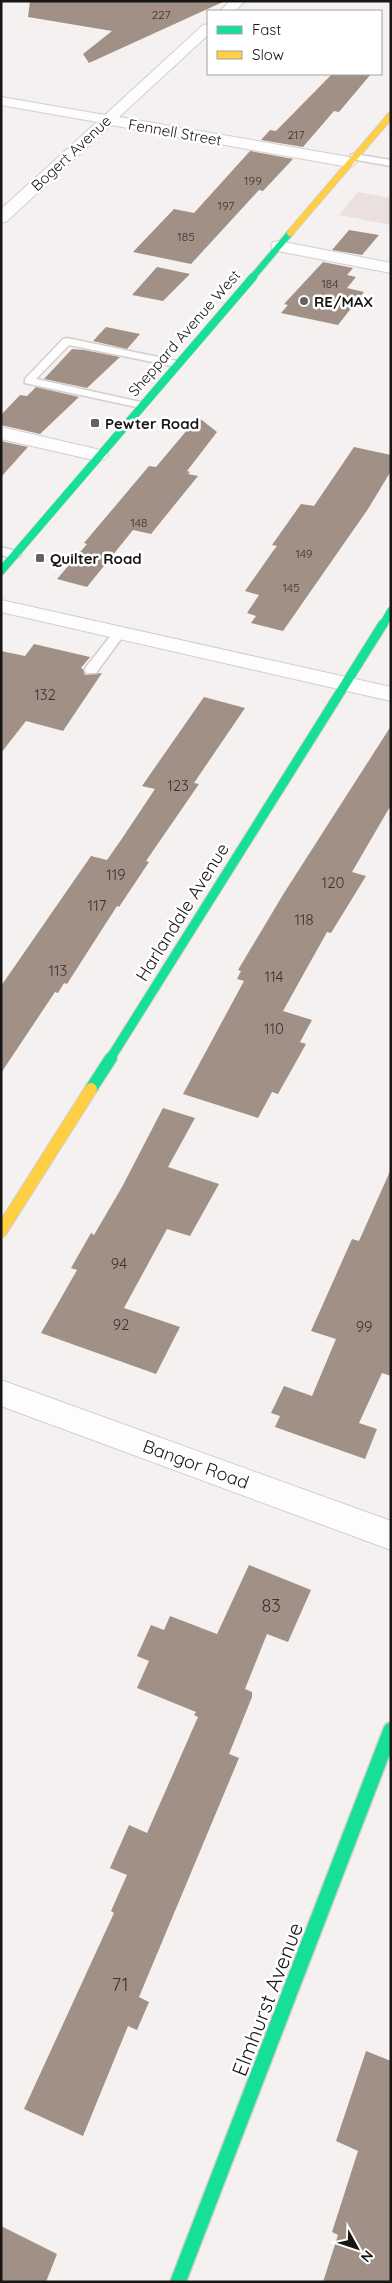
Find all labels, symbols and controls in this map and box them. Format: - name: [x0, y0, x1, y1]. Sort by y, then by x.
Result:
- house number: 227: [151, 7, 171, 22]
- legend: [207, 10, 382, 75]
- text: Fast: [252, 20, 281, 39]
- text: Slow: [252, 45, 284, 64]
- street label: Bogert Avenue: [27, 111, 115, 195]
- street label: Fennell Street: [127, 114, 223, 150]
- house number: 217: [287, 127, 305, 142]
- house number: 199: [244, 173, 262, 188]
- house number: 197: [218, 198, 234, 213]
- house number: 185: [177, 229, 195, 244]
- street label: Sheppard Avenue West: [124, 266, 244, 400]
- house number: 184: [321, 276, 339, 291]
- place label: RE/MAX: [314, 292, 373, 311]
- marker: RE/MAX: [298, 295, 310, 307]
- place label: Pewter Road: [105, 414, 199, 433]
- marker: Pewter Road: [89, 417, 101, 429]
- house number: 148: [130, 515, 148, 530]
- house number: 149: [295, 546, 313, 561]
- place label: Quilter Road: [50, 549, 142, 568]
- marker: Quilter Road: [34, 552, 46, 564]
- house number: 145: [282, 580, 300, 595]
- house number: 132: [34, 685, 56, 704]
- house number: 123: [167, 776, 189, 795]
- street label: Harlandale Avenue: [130, 839, 234, 985]
- house number: 119: [106, 865, 126, 884]
- house number: 120: [322, 873, 344, 892]
- house number: 117: [88, 896, 107, 915]
- house number: 118: [294, 910, 314, 929]
- house number: 113: [49, 961, 68, 980]
- house number: 114: [265, 967, 283, 986]
- house number: 110: [264, 1019, 284, 1038]
- house number: 94: [111, 1254, 127, 1273]
- house number: 92: [113, 1315, 129, 1334]
- house number: 99: [356, 1317, 372, 1336]
- street label: Bangor Road: [140, 1434, 252, 1494]
- house number: 83: [261, 1594, 281, 1617]
- street label: Elmhurst Avenue: [226, 1919, 308, 2079]
- house number: 71: [112, 1973, 128, 1996]
- north arrow: [332, 2223, 382, 2273]
- text: N: [357, 2247, 377, 2266]

